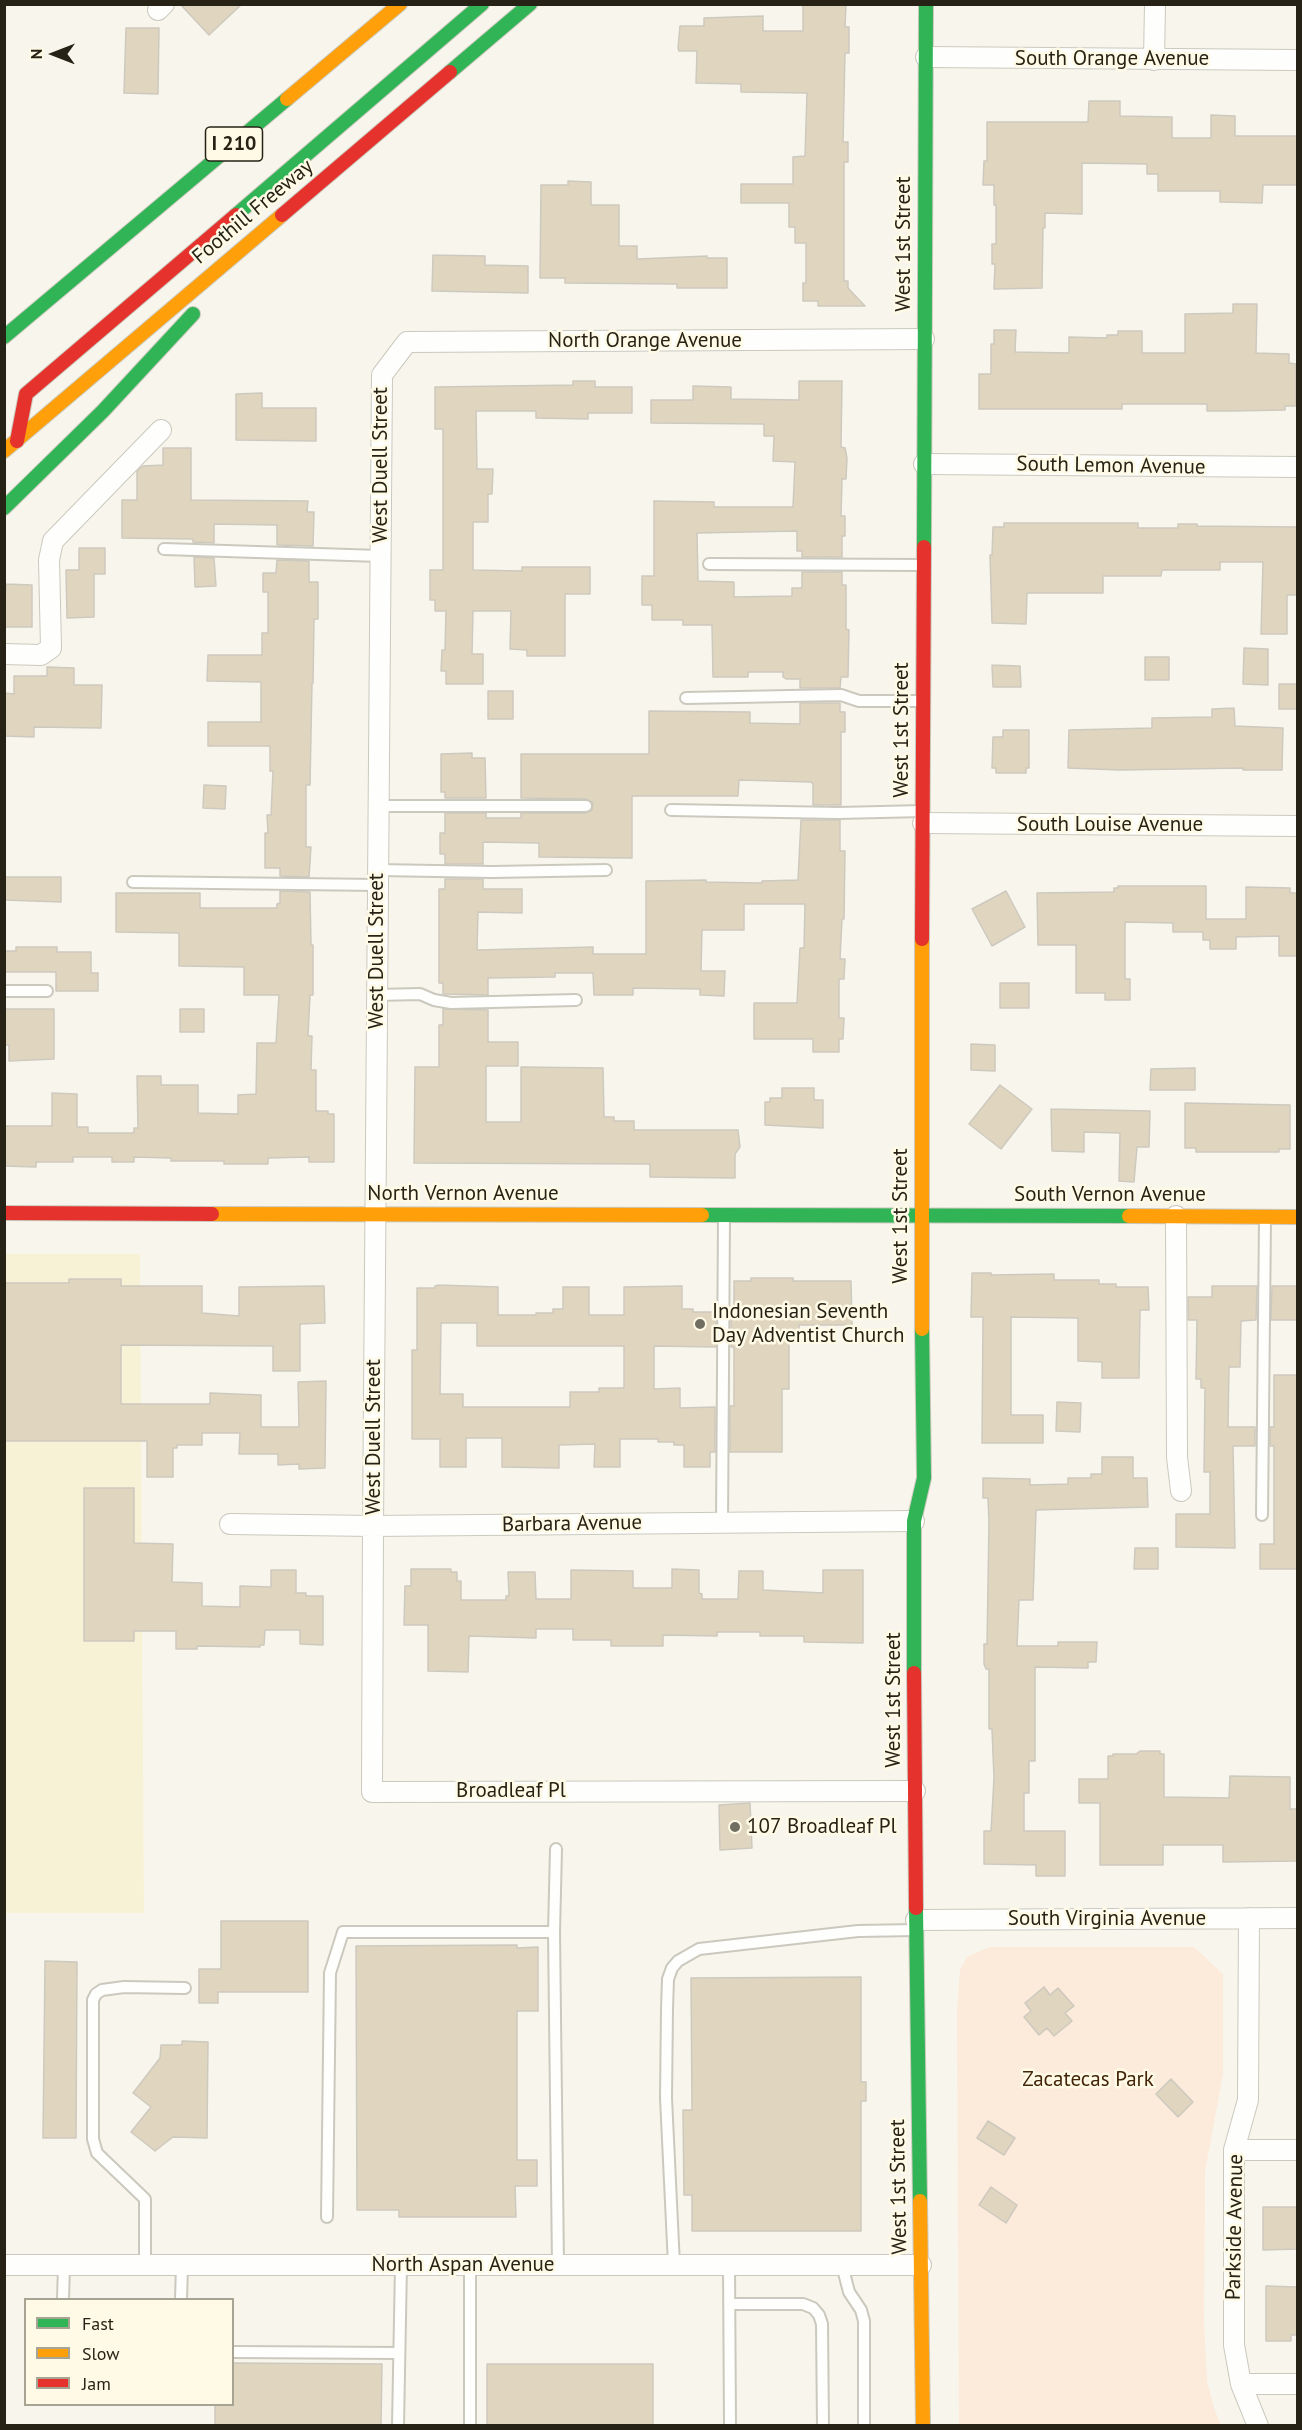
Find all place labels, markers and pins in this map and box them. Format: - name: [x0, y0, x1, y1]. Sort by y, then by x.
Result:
- place label: Indonesian Seventh Day Adventist Church: [712, 1299, 904, 1349]
- marker: Indonesian Seventh Day Adventist Church: [693, 1317, 707, 1331]
- place label: 107 Broadleaf Pl: [747, 1814, 897, 1840]
- marker: 107 Broadleaf Pl: [728, 1820, 742, 1834]

